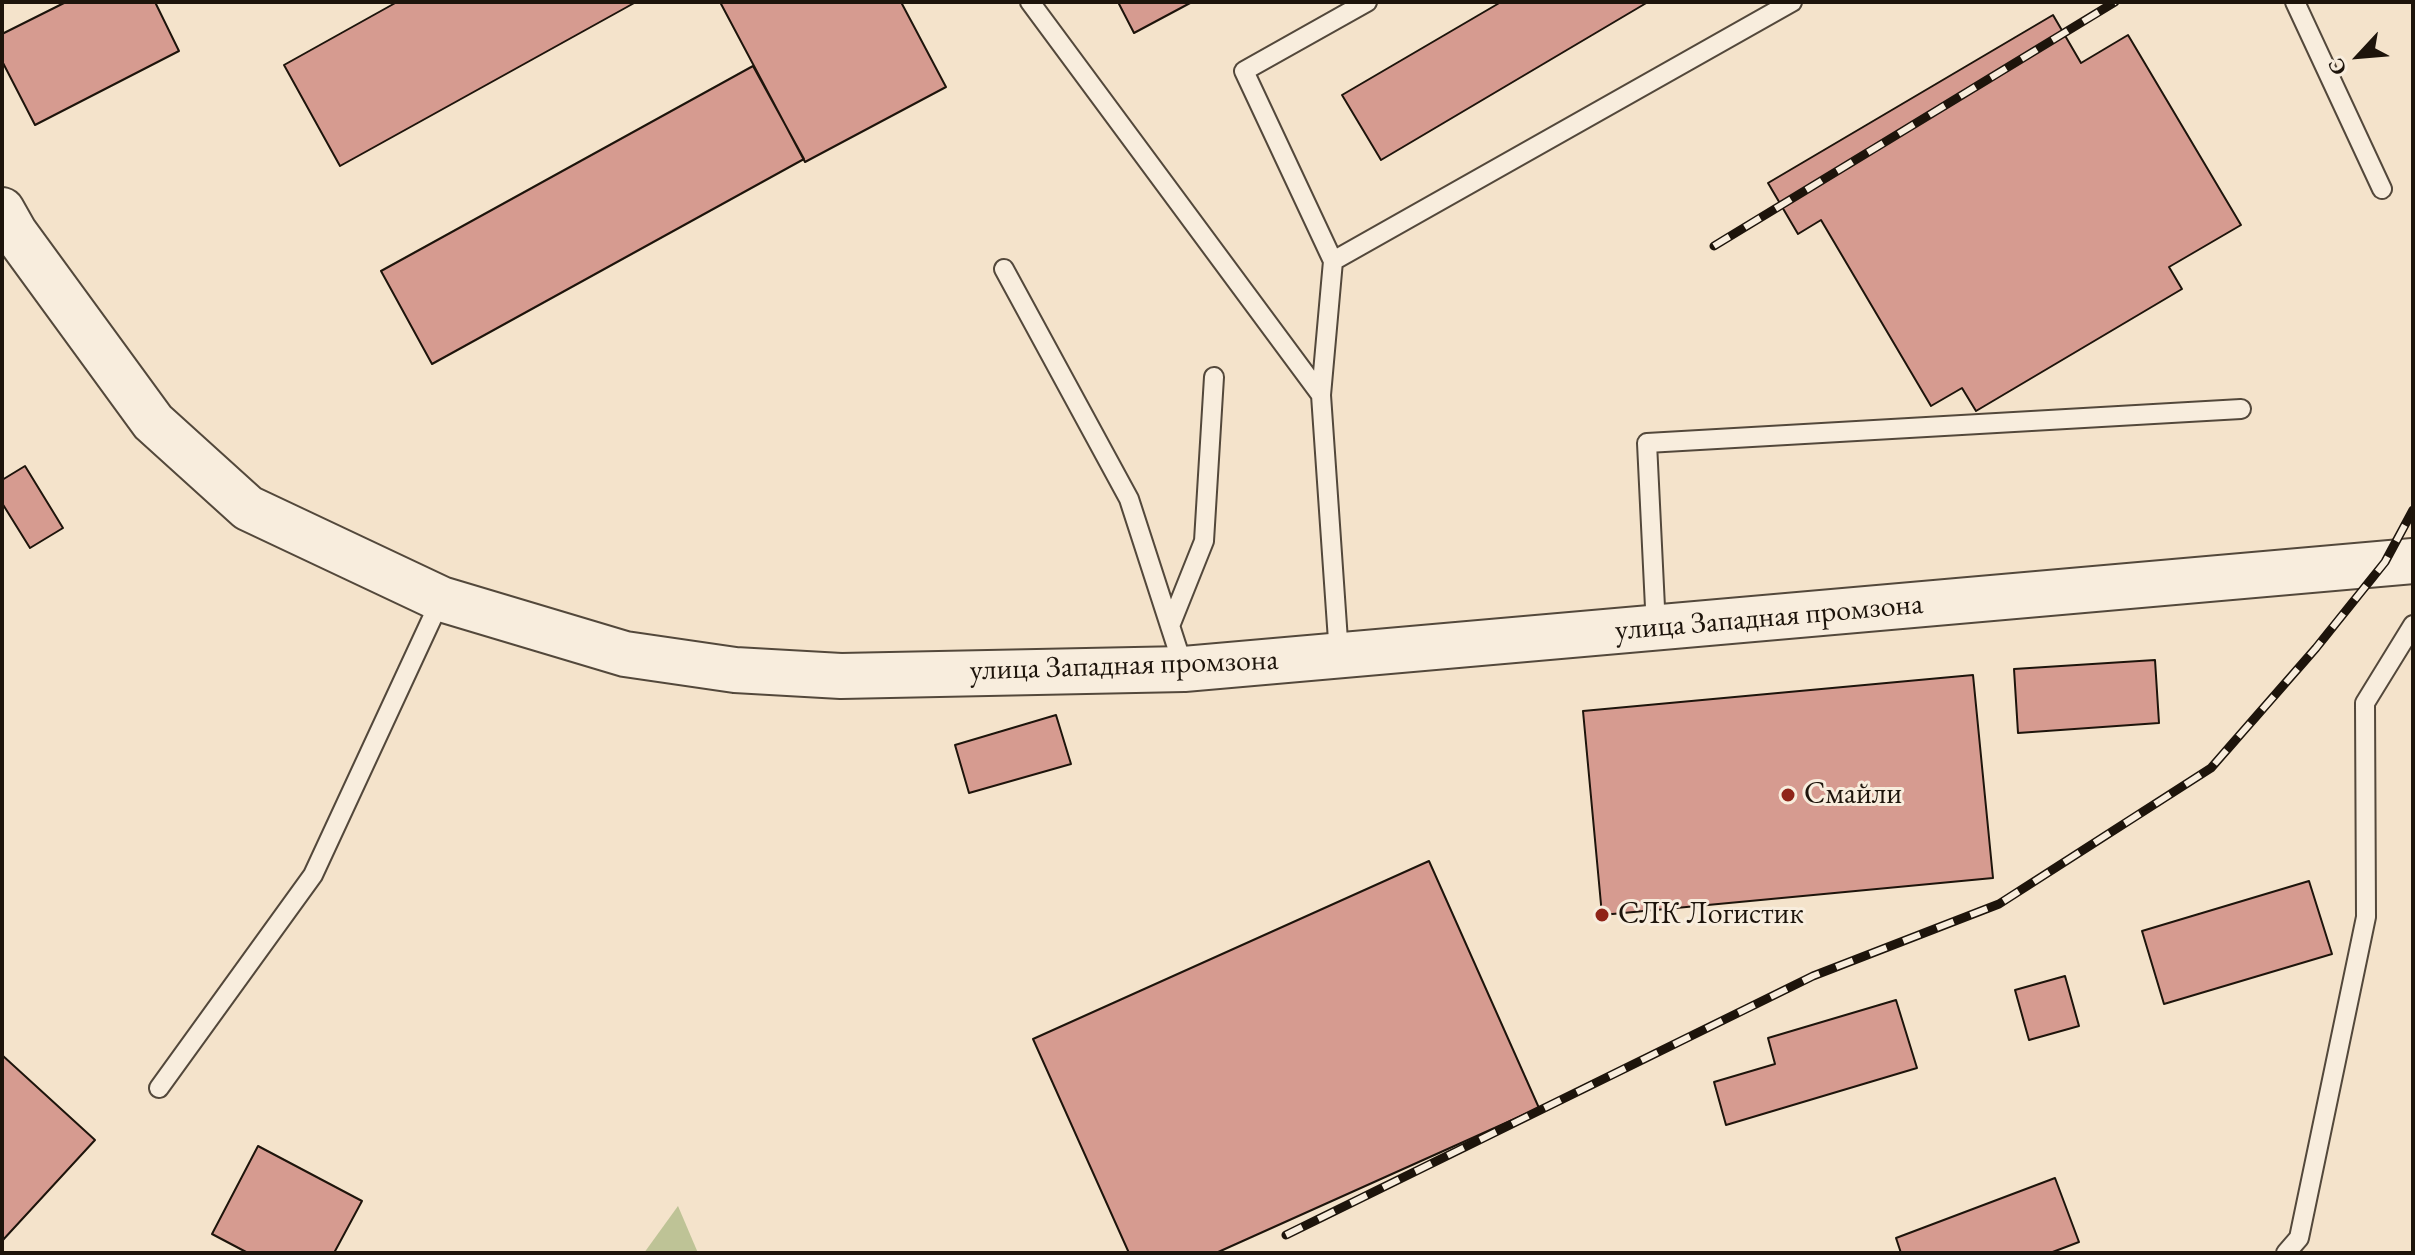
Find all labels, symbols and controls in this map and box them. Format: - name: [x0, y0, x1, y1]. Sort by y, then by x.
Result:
- north arrow: [2319, 16, 2399, 96]
- text: С: [2321, 53, 2353, 80]
- street label: улица Западная промзона: [1614, 587, 1924, 649]
- street label: улица Западная промзона: [969, 643, 1279, 689]
- place label: Смайли: [1804, 777, 1902, 813]
- marker: Смайли: [1779, 786, 1797, 804]
- place label: СЛК Логистик: [1618, 897, 1804, 933]
- marker: СЛК Логистик: [1593, 906, 1611, 924]

